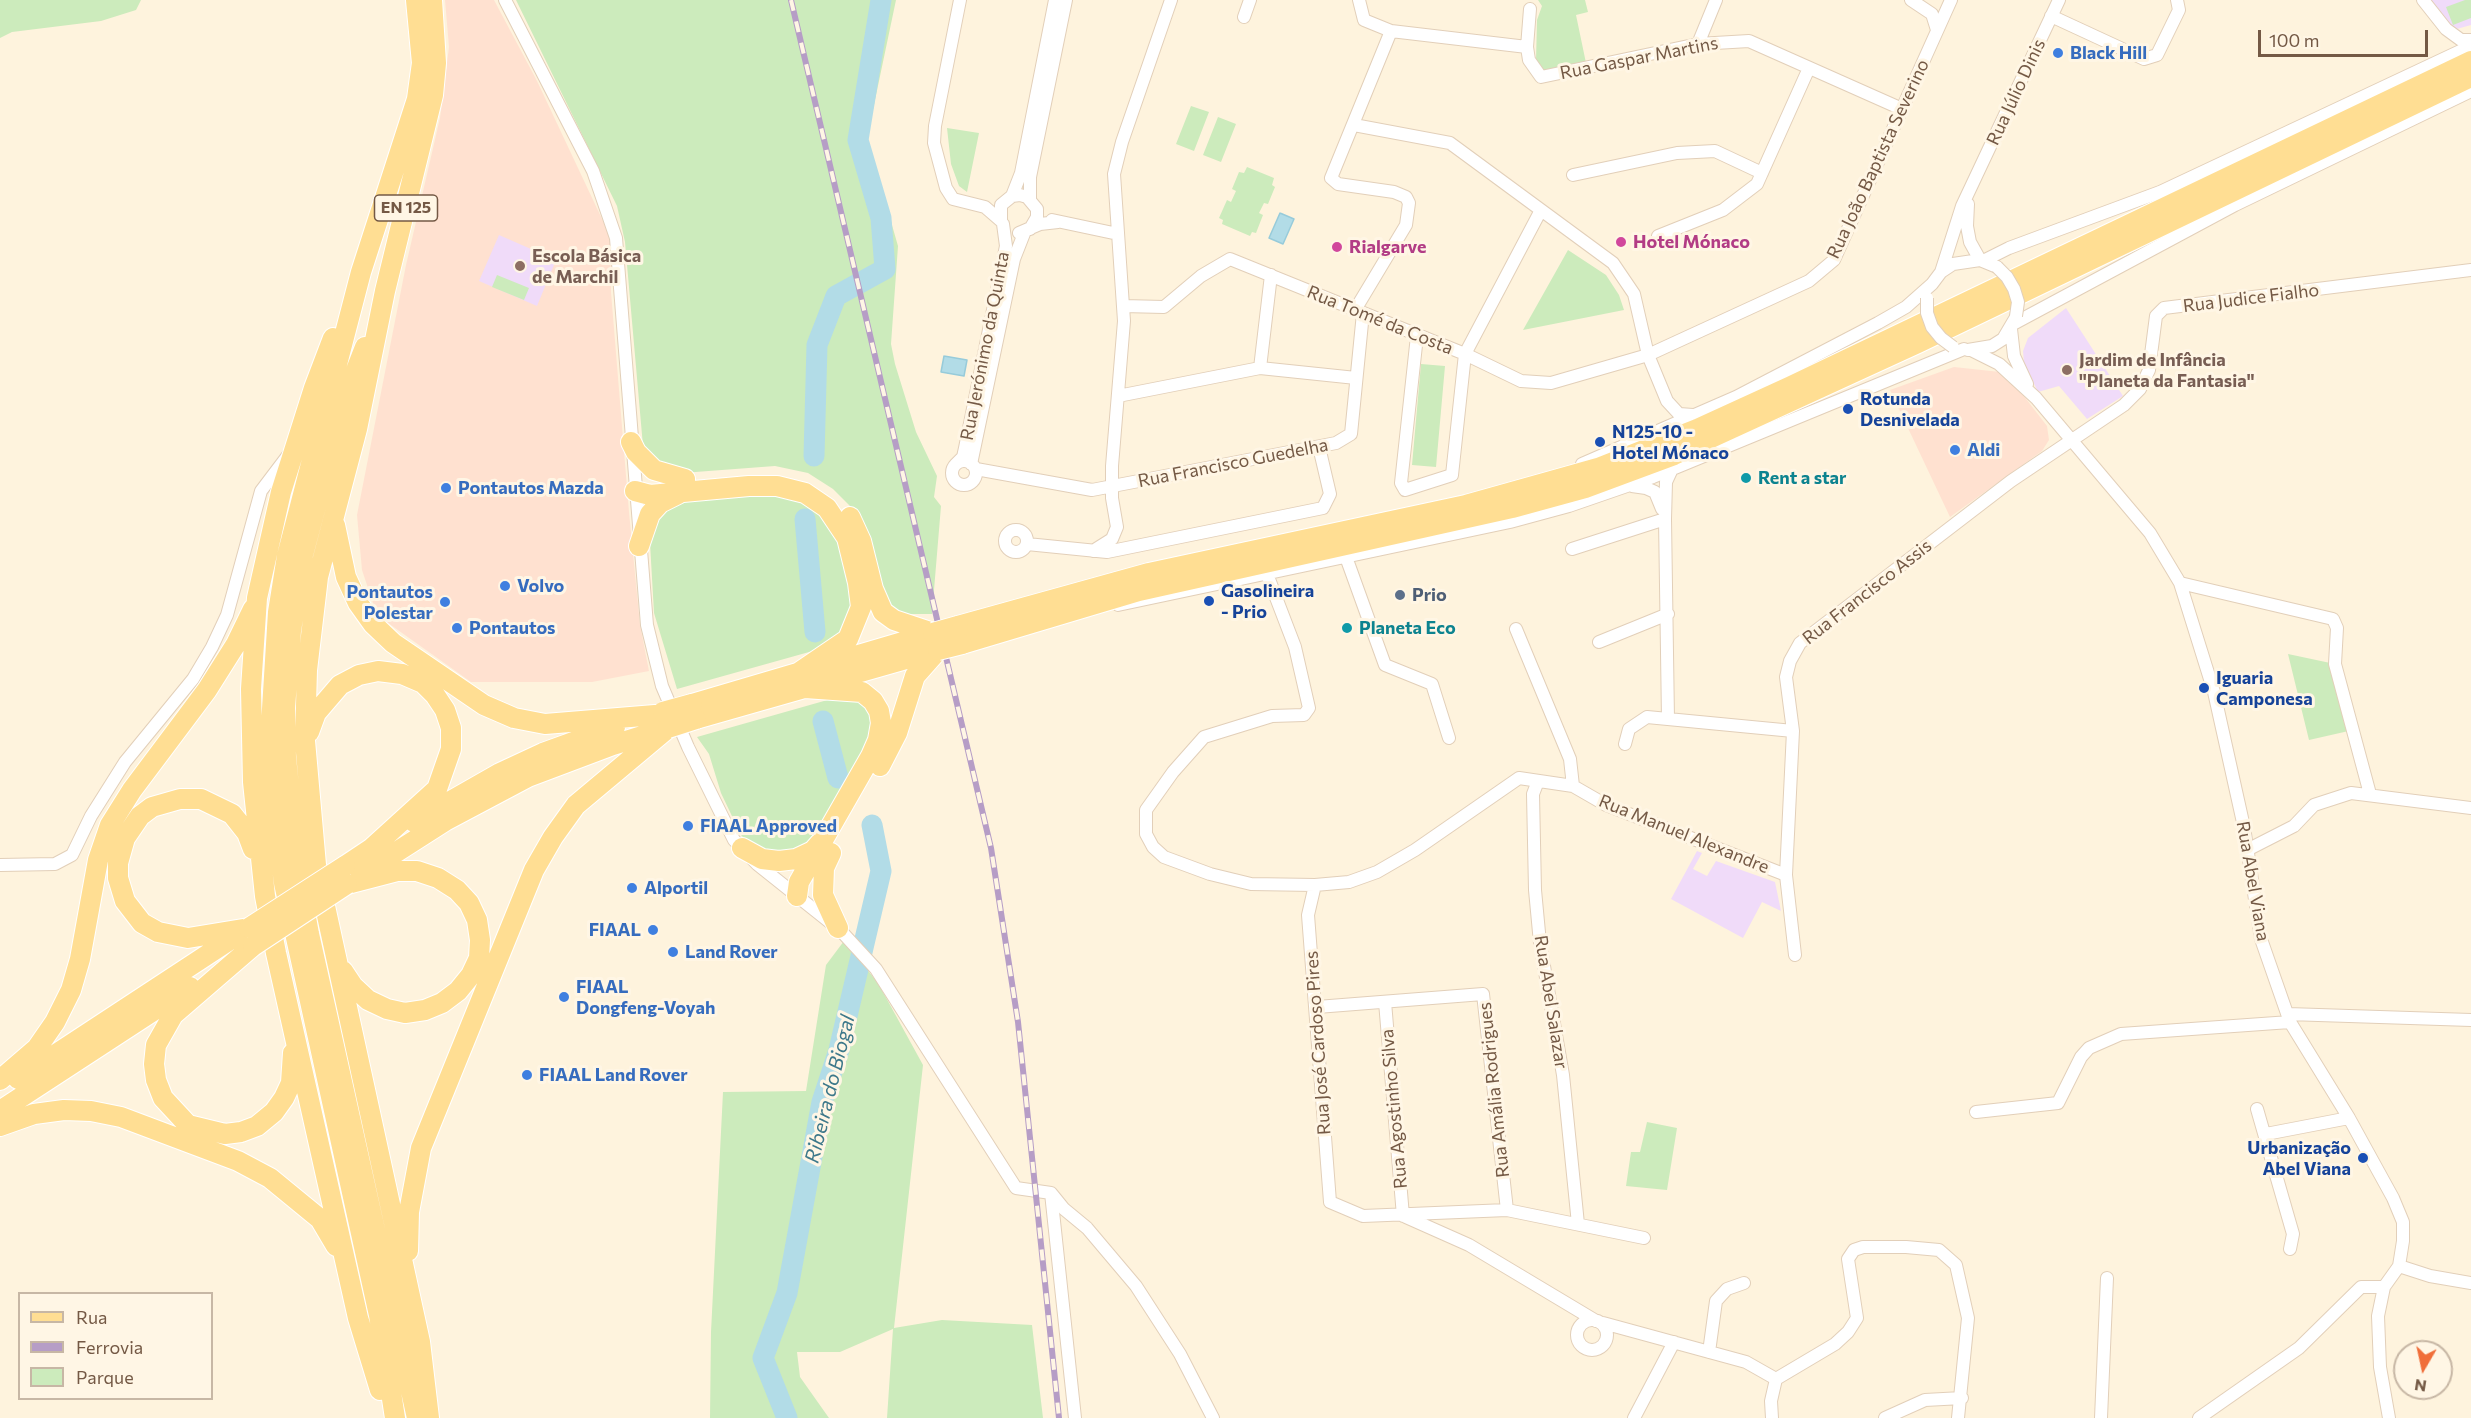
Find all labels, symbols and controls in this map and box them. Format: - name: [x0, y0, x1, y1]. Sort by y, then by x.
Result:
- scale bar: [2261, 18, 2430, 56]
- text: 100 m: [2269, 29, 2319, 51]
- street label: Rua Gaspar Martins: [1558, 32, 1720, 84]
- street label: Rua Júlio Dinis: [1982, 36, 2050, 148]
- place label: Black Hill: [2070, 42, 2147, 64]
- marker: Black Hill: [2051, 46, 2065, 60]
- street label: Rua João Baptista Severino: [1822, 56, 1934, 262]
- road number: EN 125: [374, 195, 438, 221]
- place label: Hotel Mónaco: [1633, 231, 1750, 253]
- marker: Hotel Mónaco: [1614, 235, 1628, 249]
- place label: Rialgarve: [1349, 236, 1426, 258]
- marker: Rialgarve: [1330, 240, 1344, 254]
- place label: Escola Básica de Marchil: [532, 245, 641, 288]
- street label: Rua Jerónimo da Quinta: [956, 250, 1014, 442]
- marker: Escola Básica de Marchil: [513, 259, 527, 273]
- street label: Rua Judice Fialho: [2182, 279, 2320, 317]
- street label: Rua Tomé da Costa: [1304, 281, 1456, 359]
- place label: Jardim de Infância "Planeta da Fantasia": [2079, 349, 2254, 392]
- marker: Jardim de Infância "Planeta da Fantasia": [2060, 363, 2074, 377]
- place label: Rotunda Desnivelada: [1860, 388, 1960, 430]
- marker: Rotunda Desnivelada: [1841, 402, 1855, 416]
- place label: N125-10 - Hotel Mónaco: [1612, 421, 1729, 464]
- street label: Rua Francisco Guedelha: [1136, 434, 1330, 492]
- marker: N125-10 - Hotel Mónaco: [1593, 435, 1607, 449]
- place label: Aldi: [1967, 439, 2000, 461]
- marker: Aldi: [1948, 443, 1962, 457]
- place label: Rent a star: [1758, 467, 1846, 489]
- marker: Rent a star: [1739, 471, 1753, 485]
- place label: Pontautos Mazda: [458, 477, 604, 499]
- marker: Pontautos Mazda: [439, 481, 453, 495]
- street label: Rua Francisco Assis: [1798, 535, 1936, 649]
- place label: Volvo: [517, 575, 564, 597]
- marker: Volvo: [498, 579, 512, 593]
- place label: Gasolineira - Prio: [1221, 580, 1314, 622]
- place label: Pontautos Polestar: [347, 581, 433, 624]
- place label: Prio: [1412, 584, 1447, 606]
- marker: Prio: [1393, 588, 1407, 602]
- marker: Gasolineira - Prio: [1202, 594, 1216, 608]
- marker: Pontautos Polestar: [438, 595, 452, 609]
- place label: Pontautos: [469, 617, 555, 639]
- place label: Planeta Eco: [1359, 617, 1456, 639]
- marker: Pontautos: [450, 621, 464, 635]
- marker: Planeta Eco: [1340, 621, 1354, 635]
- place label: Iguaria Camponesa: [2216, 667, 2313, 710]
- marker: Iguaria Camponesa: [2197, 681, 2211, 695]
- street label: Rua Manuel Alexandre: [1596, 790, 1772, 878]
- place label: FIAAL Approved: [700, 815, 837, 837]
- marker: FIAAL Approved: [681, 819, 695, 833]
- street label: Rua Abel Viana: [2232, 819, 2274, 943]
- place label: Alportil: [644, 877, 708, 899]
- marker: Alportil: [625, 881, 639, 895]
- place label: FIAAL: [589, 919, 641, 941]
- marker: FIAAL: [646, 923, 660, 937]
- street label: Rua Abel Salazar: [1530, 934, 1572, 1070]
- place label: Land Rover: [685, 941, 778, 963]
- marker: Land Rover: [666, 945, 680, 959]
- street label: Rua José Cardoso Pires: [1301, 950, 1335, 1136]
- place label: FIAAL Dongfeng-Voyah: [576, 976, 715, 1018]
- marker: FIAAL Dongfeng-Voyah: [557, 990, 571, 1004]
- street label: Rua Amália Rodrigues: [1474, 1001, 1514, 1179]
- water label: Ribeira do Biogal: [800, 1013, 860, 1165]
- street label: Rua Agostinho Silva: [1376, 1028, 1412, 1190]
- place label: FIAAL Land Rover: [539, 1064, 688, 1086]
- marker: FIAAL Land Rover: [520, 1068, 534, 1082]
- place label: Urbanização Abel Viana: [2247, 1137, 2351, 1180]
- marker: Urbanização Abel Viana: [2356, 1151, 2370, 1165]
- legend: [18, 1292, 213, 1400]
- text: Rua: [76, 1306, 107, 1328]
- text: Ferrovia: [76, 1336, 143, 1358]
- north arrow: [2393, 1340, 2453, 1400]
- text: Parque: [76, 1366, 134, 1388]
- text: N: [2413, 1376, 2428, 1397]

